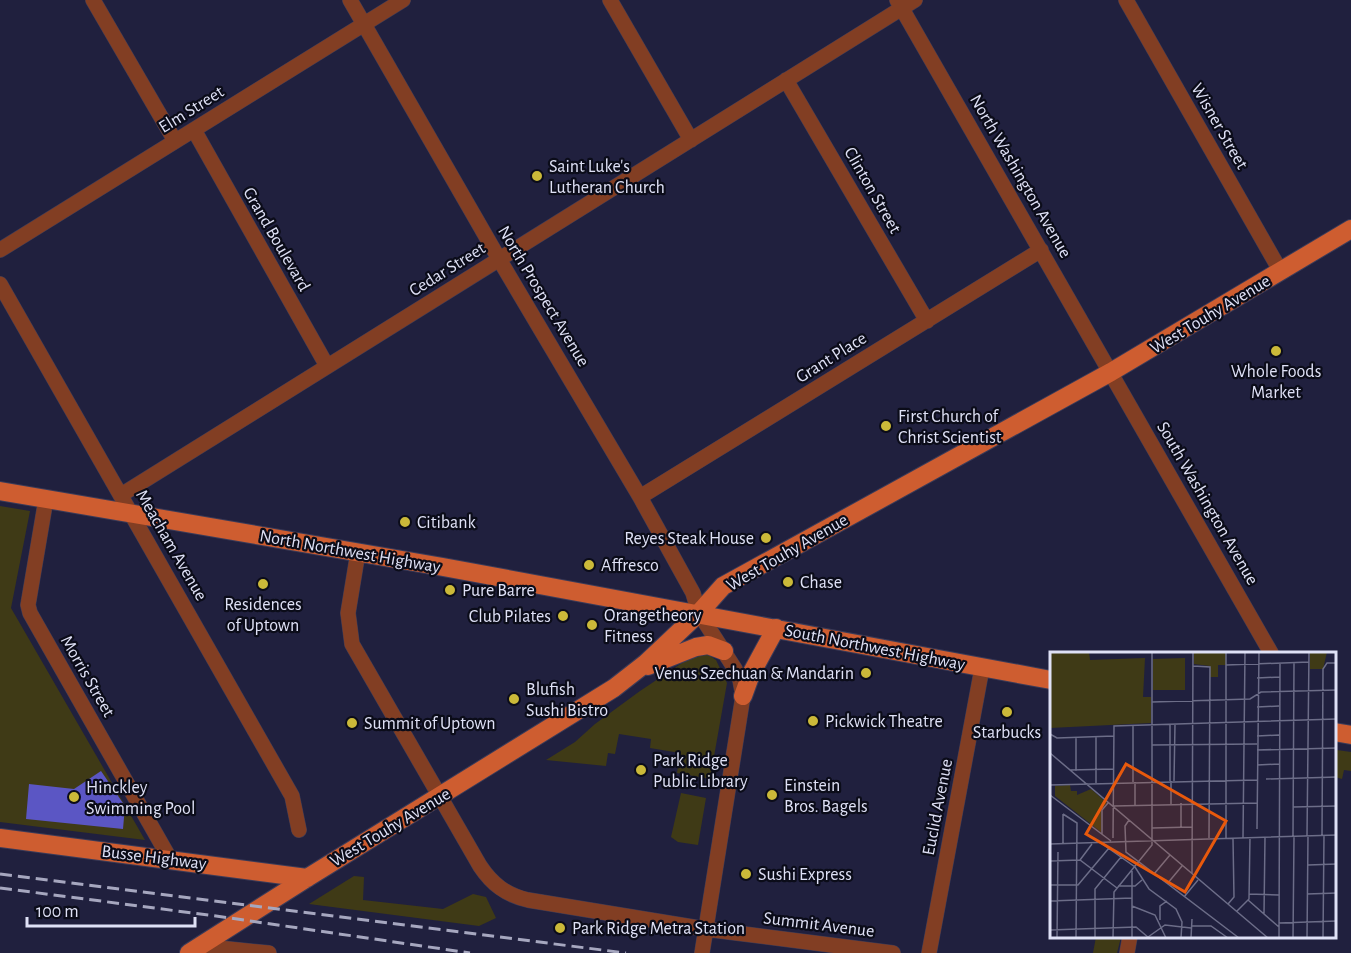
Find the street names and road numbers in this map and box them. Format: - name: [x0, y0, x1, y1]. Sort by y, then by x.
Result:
- street label: Wisner Street: [1187, 80, 1251, 173]
- street label: Elm Street: [156, 83, 227, 137]
- street label: North Washington Avenue: [966, 92, 1074, 261]
- street label: Clinton Street: [840, 144, 904, 237]
- street label: Grand Boulevard: [239, 184, 313, 295]
- street label: North Prospect Avenue: [494, 223, 592, 370]
- street label: Cedar Street: [406, 239, 489, 300]
- street label: West Touhy Avenue: [1147, 272, 1274, 358]
- street label: Grant Place: [793, 329, 870, 387]
- street label: South Washington Avenue: [1153, 419, 1261, 588]
- street label: Meacham Avenue: [132, 487, 210, 604]
- street label: West Touhy Avenue: [724, 511, 851, 595]
- street label: North Northwest Highway: [258, 527, 442, 577]
- street label: South Northwest Highway: [783, 622, 967, 674]
- street label: Morris Street: [57, 633, 118, 720]
- street label: Euclid Avenue: [920, 757, 956, 857]
- street label: West Touhy Avenue: [327, 785, 454, 871]
- street label: Busse Highway: [100, 843, 208, 873]
- street label: Summit Avenue: [762, 909, 875, 941]

